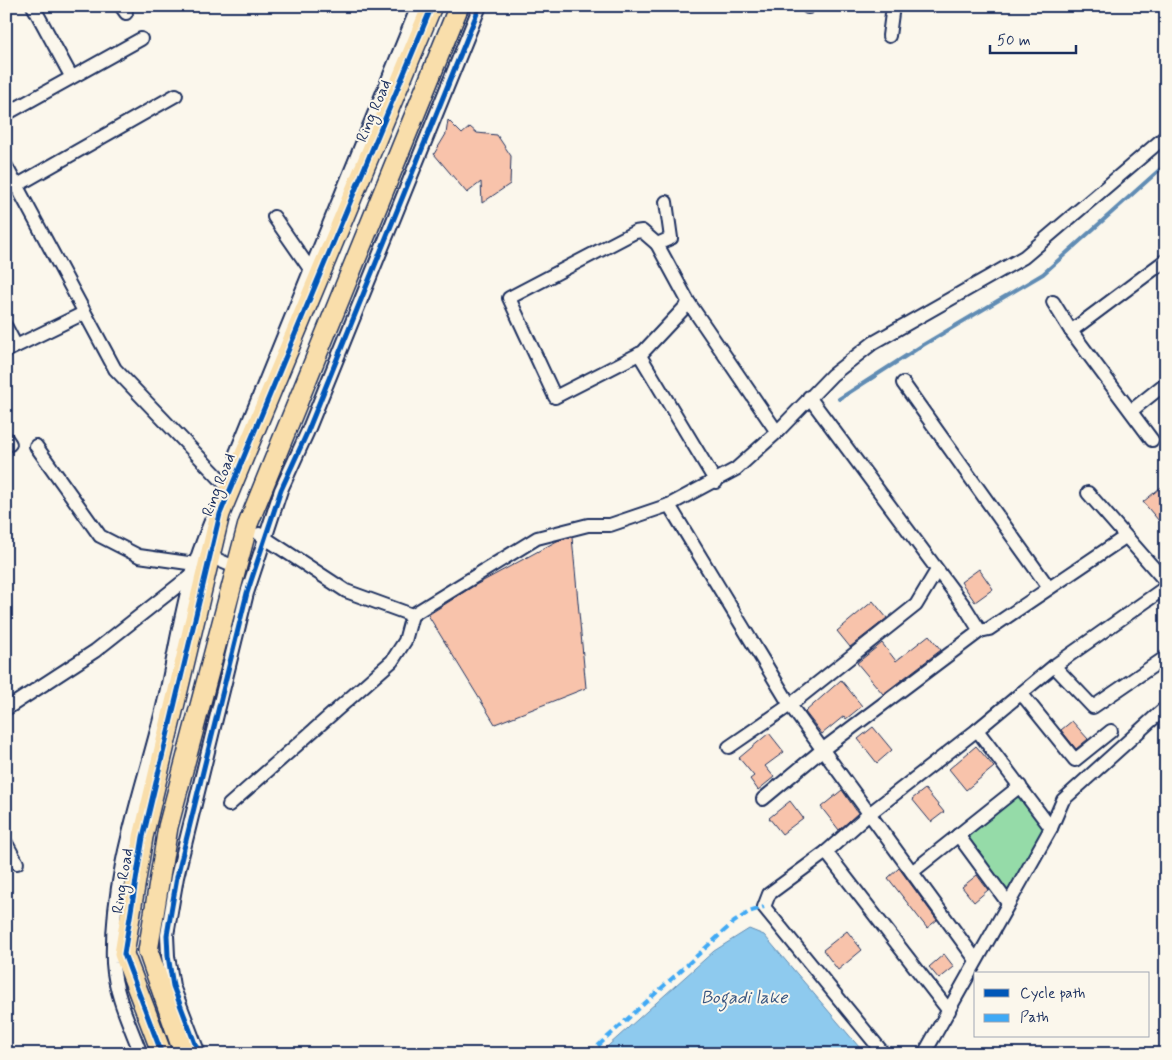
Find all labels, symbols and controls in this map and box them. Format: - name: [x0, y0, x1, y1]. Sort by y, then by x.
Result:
- scale bar: [990, 22, 1076, 54]
- text: 50 m: [997, 31, 1031, 51]
- street label: Ring Road: [351, 76, 397, 146]
- street label: Ring Road: [197, 450, 242, 520]
- street label: Ring Road: [107, 847, 140, 915]
- legend: [974, 972, 1150, 1038]
- text: Cycle path: [1020, 984, 1085, 1004]
- water label: Bogadi lake: [701, 986, 788, 1012]
- text: Path: [1020, 1008, 1049, 1028]

